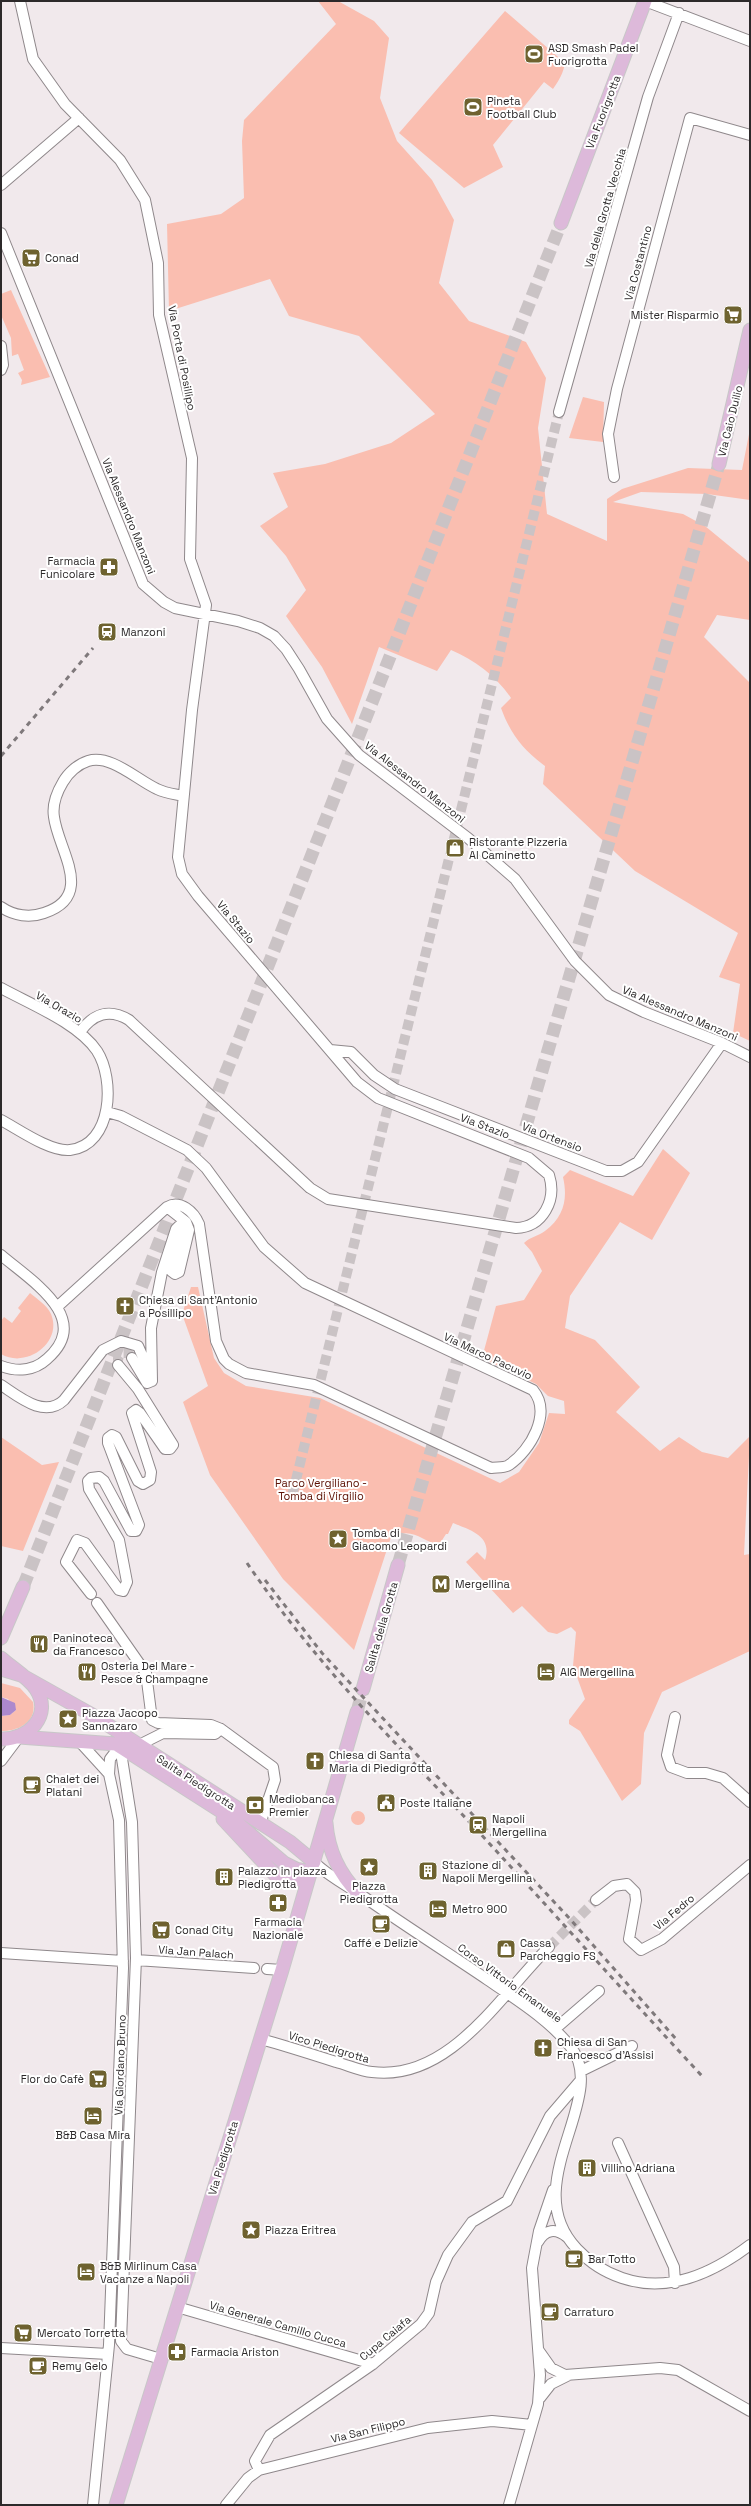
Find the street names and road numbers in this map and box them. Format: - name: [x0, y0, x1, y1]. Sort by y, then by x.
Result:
- street label: Via Fuorigrotta: [583, 73, 624, 151]
- street label: Via della Grotta Vecchia: [581, 146, 629, 270]
- street label: Via Costantino: [621, 224, 655, 302]
- street label: Via Porta di Posillipo: [165, 304, 199, 412]
- street label: Via Caio Duilio: [714, 384, 746, 458]
- street label: Via Alessandro Manzoni: [99, 456, 159, 577]
- street label: Via Alessandro Manzoni: [362, 738, 469, 826]
- street label: Via Stazio: [214, 898, 258, 947]
- street label: Via Alessandro Manzoni: [620, 982, 740, 1044]
- street label: Via Orazio: [33, 988, 85, 1026]
- street label: Via Stazio: [458, 1110, 512, 1142]
- street label: Via Ortensio: [520, 1119, 584, 1155]
- street label: Via Marco Pacuvio: [442, 1329, 535, 1383]
- street label: Salita della Grotta: [361, 1579, 401, 1674]
- street label: Salita Piedigrotta: [154, 1751, 239, 1813]
- street label: Via Fedro: [651, 1891, 697, 1933]
- street label: Corso Vittorio Emanuele: [455, 1940, 565, 2026]
- street label: Via Jan Palach: [158, 1942, 234, 1962]
- street label: Via Giordano Bruno: [111, 2014, 129, 2116]
- street label: Vico Piedigrotta: [287, 2028, 372, 2066]
- street label: Via Piedigrotta: [205, 2119, 241, 2197]
- street label: Via Generale Camillo Cucca: [208, 2298, 349, 2350]
- street label: Cupa Caiafa: [356, 2312, 414, 2364]
- street label: Via San Filippo: [329, 2414, 407, 2446]

